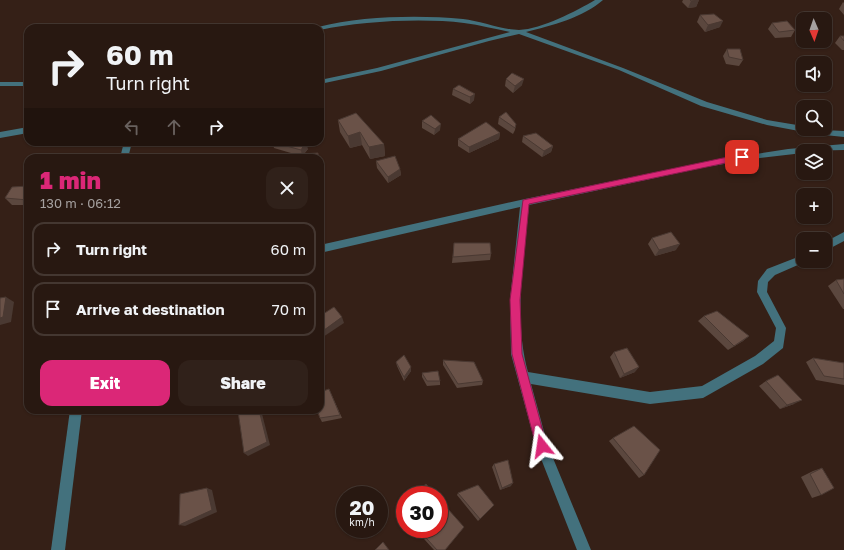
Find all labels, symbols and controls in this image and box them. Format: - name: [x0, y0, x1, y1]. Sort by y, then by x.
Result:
- north arrow: [796, 12, 832, 48]
- map controls: [796, 12, 832, 268]
- text: 60 m: [106, 38, 173, 71]
- icon: right: [40, 40, 92, 92]
- button: sound: [796, 56, 832, 92]
- text: Turn right: [106, 72, 190, 94]
- button: search: [796, 100, 832, 136]
- icon: left: [121, 116, 143, 138]
- icon: ahead: [163, 116, 185, 138]
- icon: right: [205, 116, 227, 138]
- pin: [725, 140, 759, 174]
- button: layers: [796, 144, 832, 180]
- icon: arrive: [731, 146, 753, 168]
- text: 1 min: [40, 165, 101, 194]
- button: close: [266, 167, 308, 209]
- button: +: [796, 188, 832, 224]
- text: 130 m · 06:12: [40, 195, 121, 211]
- button: −: [796, 232, 832, 268]
- icon: right: [42, 238, 64, 260]
- text: Turn right: [76, 240, 147, 258]
- text: 60 m: [271, 240, 306, 258]
- icon: arrive: [42, 298, 64, 320]
- text: Arrive at destination: [76, 300, 225, 318]
- text: 70 m: [272, 300, 306, 318]
- button: Exit: [40, 360, 170, 406]
- button: Share: [178, 360, 308, 406]
- position arrow: [521, 425, 563, 467]
- speed limit sign: 30: [396, 486, 448, 538]
- text: 20: [349, 495, 375, 519]
- text: km/h: [349, 516, 375, 528]

